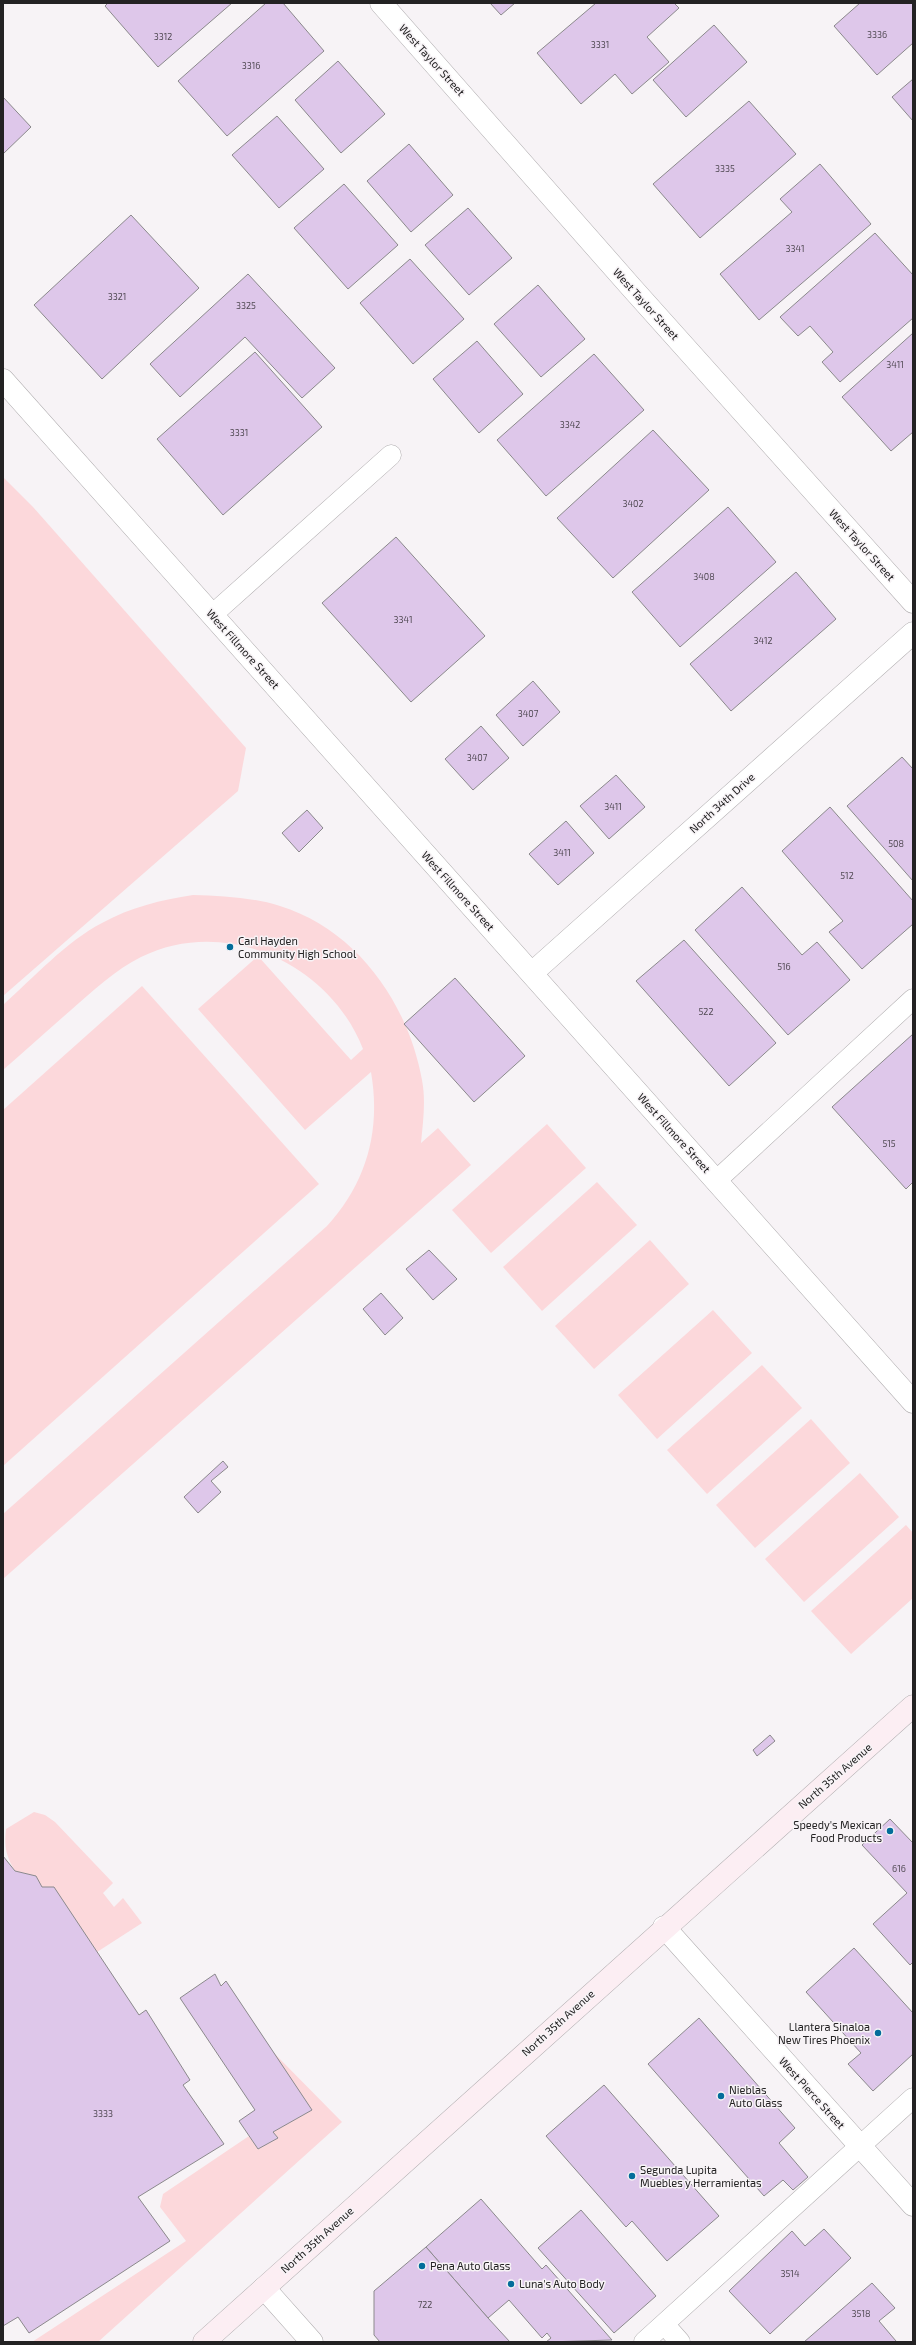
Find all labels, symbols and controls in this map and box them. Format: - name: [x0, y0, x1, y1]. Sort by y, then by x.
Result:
- street label: West Taylor Street: [397, 21, 468, 98]
- house number: 3336: [867, 29, 887, 40]
- house number: 3312: [154, 31, 172, 42]
- house number: 3331: [591, 39, 609, 50]
- house number: 3316: [242, 60, 260, 71]
- house number: 3335: [715, 163, 735, 174]
- house number: 3341: [785, 243, 805, 254]
- street label: West Taylor Street: [611, 265, 682, 342]
- house number: 3321: [108, 291, 126, 302]
- house number: 3325: [236, 300, 256, 311]
- house number: 3411: [886, 359, 904, 370]
- house number: 3342: [560, 419, 580, 430]
- house number: 3331: [230, 427, 248, 438]
- house number: 3402: [622, 498, 644, 509]
- street label: West Taylor Street: [827, 506, 898, 583]
- house number: 3408: [693, 571, 715, 582]
- street label: West Fillmore Street: [204, 606, 283, 691]
- house number: 3341: [393, 614, 413, 625]
- house number: 3412: [753, 635, 773, 646]
- house number: 3407: [518, 708, 539, 719]
- house number: 3407: [467, 752, 488, 763]
- street label: North 34th Drive: [686, 770, 757, 835]
- house number: 3411: [604, 801, 622, 812]
- house number: 508: [888, 838, 904, 849]
- house number: 3411: [553, 847, 571, 858]
- street label: West Fillmore Street: [419, 848, 498, 933]
- house number: 512: [840, 870, 854, 881]
- place label: Carl Hayden Community High School: [238, 934, 357, 960]
- marker: Carl Hayden Community High School: [225, 942, 235, 952]
- house number: 516: [777, 961, 791, 972]
- house number: 522: [699, 1006, 713, 1017]
- street label: West Fillmore Street: [635, 1090, 714, 1175]
- house number: 515: [882, 1138, 896, 1149]
- street label: North 35th Avenue: [795, 1740, 874, 1811]
- place label: Speedy's Mexican Food Products: [793, 1818, 882, 1844]
- marker: Speedy's Mexican Food Products: [885, 1826, 895, 1836]
- house number: 616: [892, 1863, 906, 1874]
- street label: North 35th Avenue: [519, 1987, 597, 2059]
- place label: Llantera Sinaloa New Tires Phoenix: [778, 2020, 870, 2046]
- marker: Llantera Sinaloa New Tires Phoenix: [873, 2028, 883, 2038]
- street label: West Pierce Street: [777, 2054, 848, 2131]
- place label: Nieblas Auto Glass: [729, 2083, 783, 2109]
- marker: Nieblas Auto Glass: [716, 2091, 726, 2101]
- house number: 3333: [93, 2108, 113, 2119]
- place label: Segunda Lupita Muebles y Herramientas: [640, 2163, 762, 2189]
- marker: Segunda Lupita Muebles y Herramientas: [627, 2171, 637, 2181]
- street label: North 35th Avenue: [278, 2204, 356, 2276]
- place label: Pena Auto Glass: [430, 2259, 511, 2272]
- marker: Pena Auto Glass: [417, 2261, 427, 2271]
- house number: 3514: [781, 2268, 800, 2279]
- place label: Luna's Auto Body: [519, 2277, 605, 2290]
- marker: Luna's Auto Body: [506, 2279, 516, 2289]
- house number: 722: [418, 2299, 432, 2310]
- house number: 3518: [852, 2308, 870, 2319]

